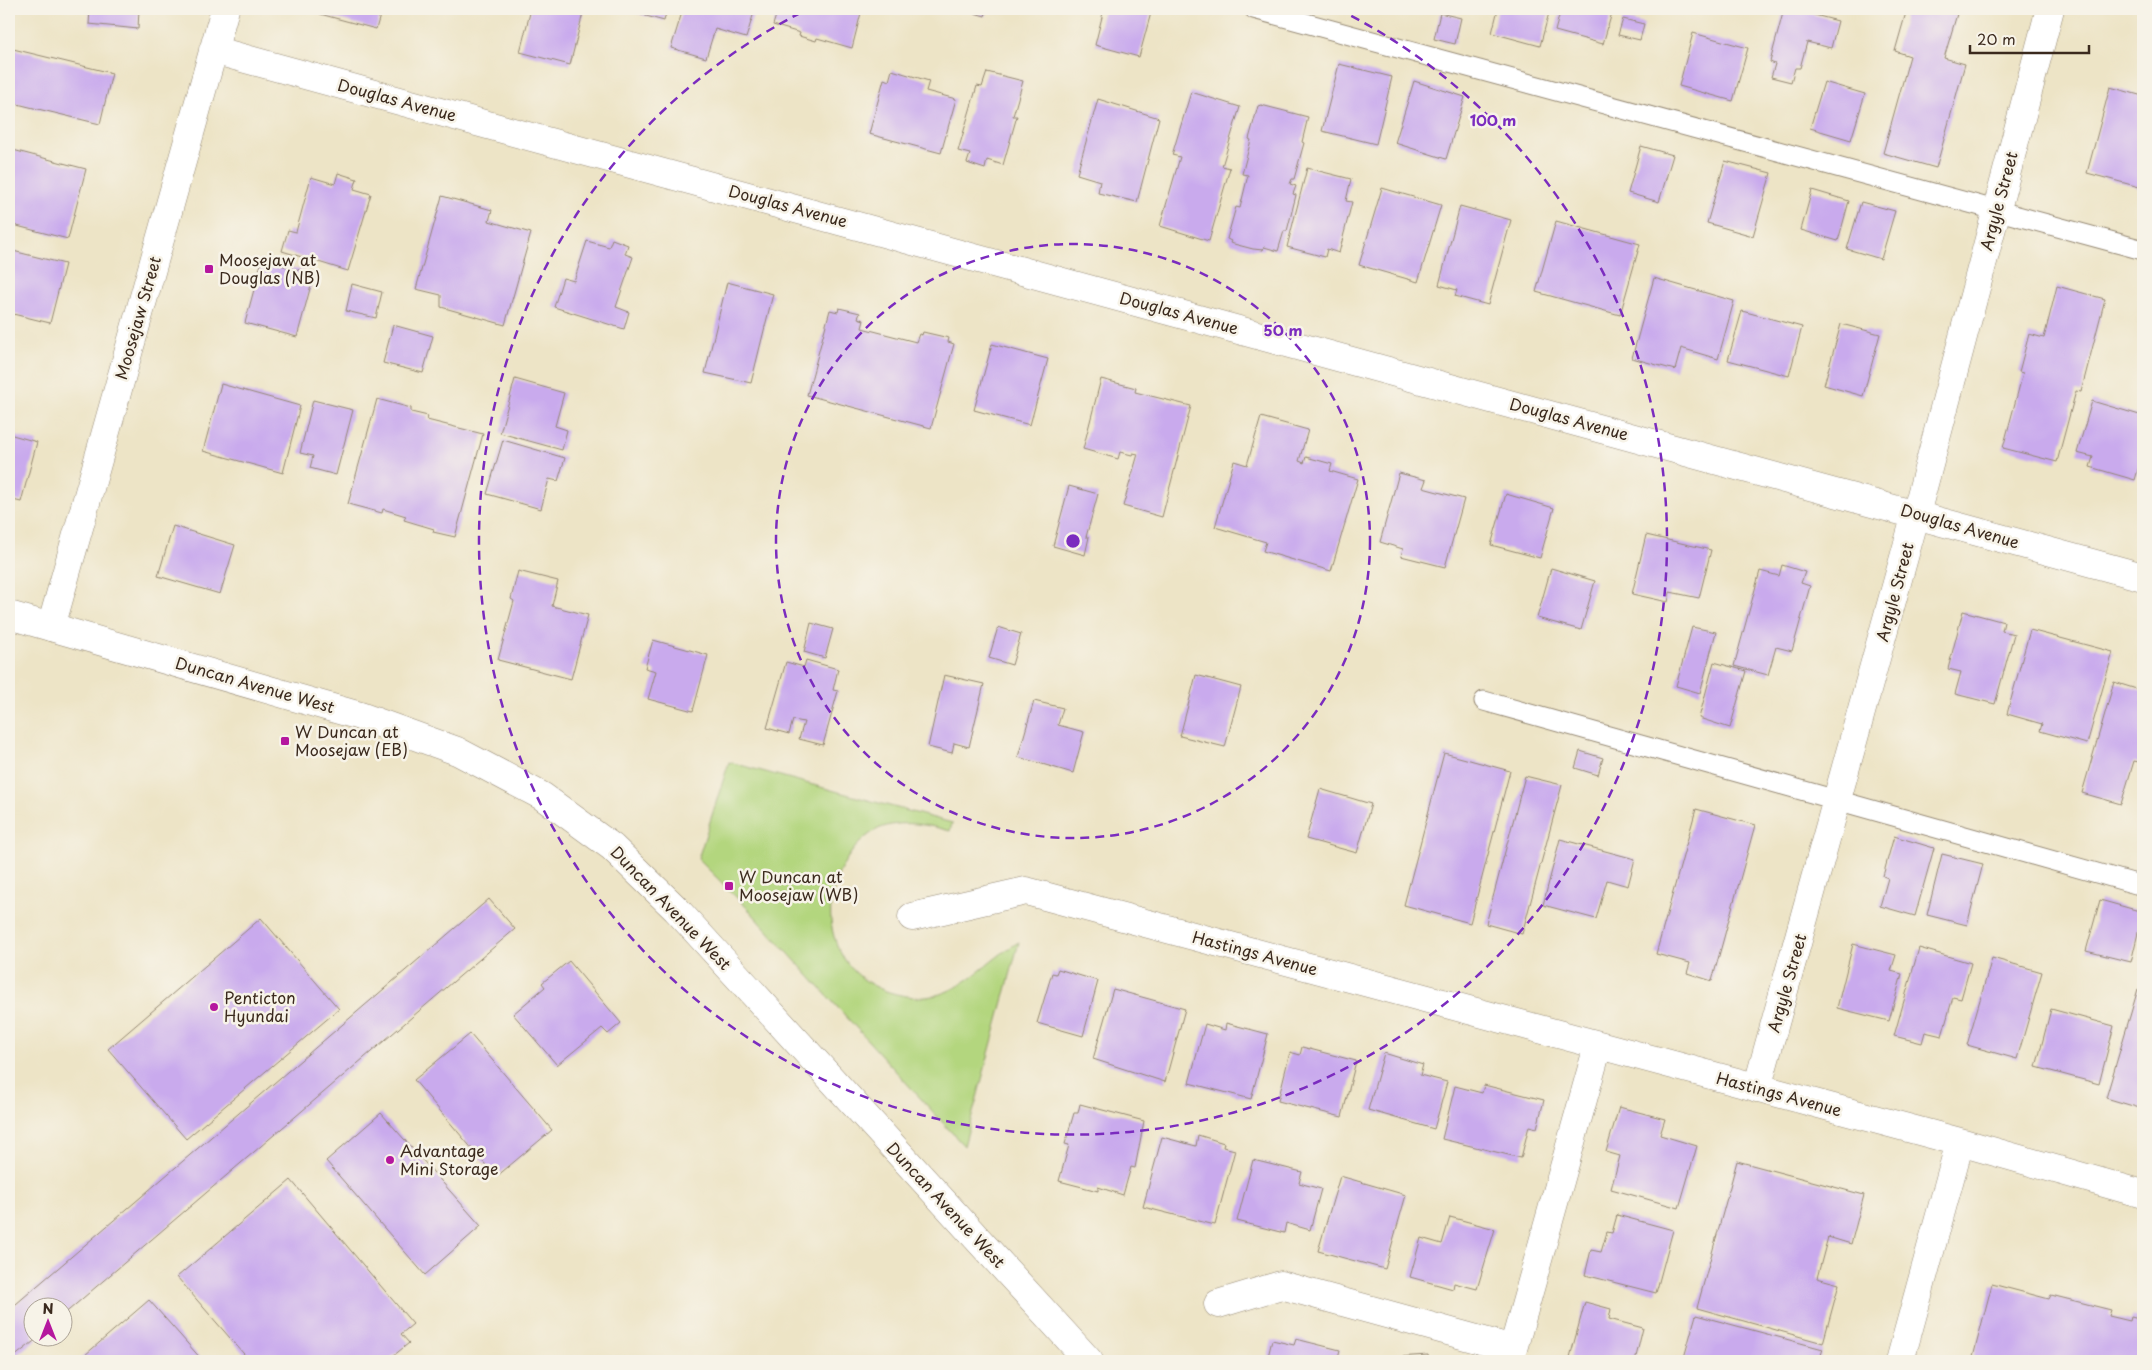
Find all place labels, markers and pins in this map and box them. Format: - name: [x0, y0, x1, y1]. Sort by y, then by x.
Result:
- place label: Moosejaw at Douglas (NB): [219, 247, 321, 289]
- marker: Moosejaw at Douglas (NB): [203, 263, 215, 275]
- centre of rings: [1064, 532, 1082, 550]
- place label: W Duncan at Moosejaw (EB): [295, 719, 408, 761]
- marker: W Duncan at Moosejaw (EB): [279, 735, 291, 747]
- place label: W Duncan at Moosejaw (WB): [739, 864, 858, 906]
- marker: W Duncan at Moosejaw (WB): [723, 880, 735, 892]
- place label: Penticton Hyundai: [224, 985, 296, 1027]
- marker: Penticton Hyundai: [208, 1001, 220, 1013]
- place label: Advantage Mini Storage: [400, 1138, 498, 1180]
- marker: Advantage Mini Storage: [384, 1154, 396, 1166]

